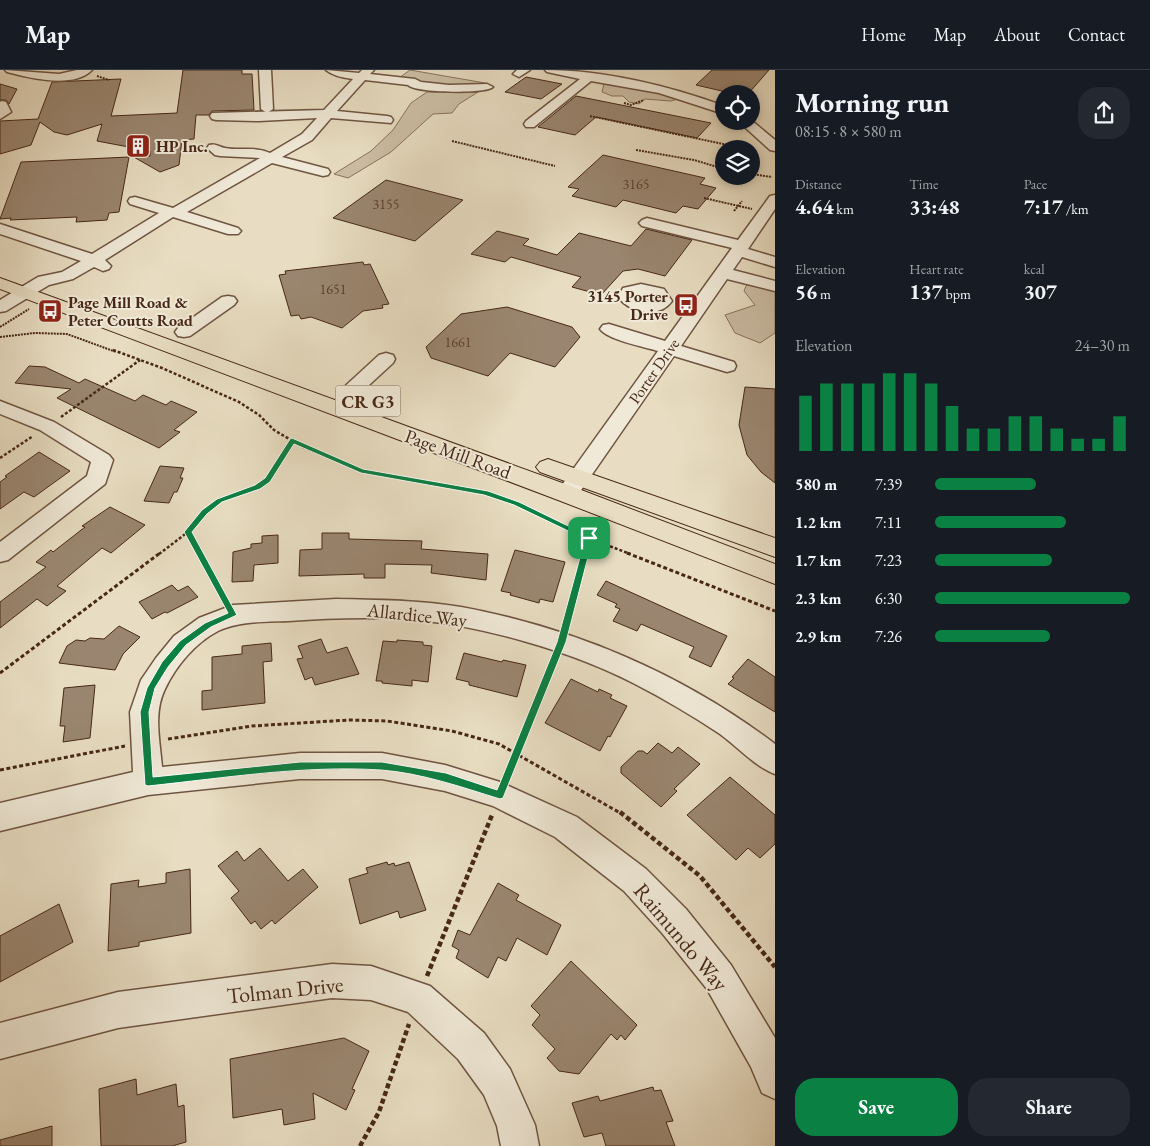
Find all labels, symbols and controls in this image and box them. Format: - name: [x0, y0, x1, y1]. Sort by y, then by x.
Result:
- text: Map: [25, 19, 70, 50]
- text: Home: [861, 23, 906, 46]
- text: Map: [934, 23, 966, 46]
- text: About: [994, 23, 1040, 46]
- text: Contact: [1068, 23, 1125, 46]
- text: Morning run: [795, 84, 949, 120]
- map controls: [715, 85, 760, 185]
- button: locate: [715, 85, 760, 130]
- button: share: [1078, 87, 1130, 139]
- text: 08:15 · 8 × 580 m: [795, 121, 902, 142]
- building icon: HP Inc.: [125, 133, 151, 159]
- place label: HP Inc.: [156, 136, 208, 157]
- button: layers: [715, 140, 760, 185]
- house number: 3165: [623, 175, 649, 193]
- text: Distance: [795, 175, 842, 193]
- text: Time: [909, 175, 939, 193]
- text: Pace: [1024, 175, 1047, 193]
- text: 4.64: [795, 193, 834, 220]
- text: 33:48: [909, 193, 960, 220]
- text: 7:17: [1024, 193, 1063, 220]
- house number: 3155: [373, 195, 399, 213]
- text: km: [834, 200, 854, 218]
- text: /km: [1063, 200, 1089, 218]
- text: Elevation: [795, 260, 845, 278]
- text: Heart rate: [909, 260, 964, 278]
- text: kcal: [1024, 260, 1045, 278]
- text: 56: [795, 278, 817, 305]
- text: 137: [909, 278, 943, 305]
- text: 307: [1024, 278, 1057, 305]
- house number: 1651: [320, 280, 346, 298]
- text: m: [817, 285, 831, 303]
- text: bpm: [943, 285, 971, 303]
- place label: 3145 Porter Drive: [587, 286, 668, 325]
- place label: Page Mill Road & Peter Coutts Road: [68, 292, 193, 331]
- bus stop icon: 3145 Porter Drive: [673, 292, 699, 318]
- bus stop icon: Page Mill Road & Peter Coutts Road: [37, 298, 63, 324]
- house number: 1661: [445, 333, 471, 351]
- street label: Porter Drive: [624, 334, 684, 408]
- text: Elevation: [795, 335, 853, 356]
- text: 24–30 m: [1075, 335, 1130, 356]
- road number: CR G3: [336, 386, 400, 416]
- street label: Page Mill Road: [402, 423, 515, 485]
- text: 580 m: [795, 474, 837, 495]
- text: 7:39: [875, 474, 902, 495]
- text: 1.2 km: [795, 512, 841, 533]
- text: 7:11: [875, 512, 902, 533]
- pin: [568, 517, 610, 559]
- icon: arrive: [575, 524, 603, 552]
- text: 1.7 km: [795, 550, 841, 571]
- text: 7:23: [875, 550, 902, 571]
- text: 2.3 km: [795, 588, 841, 609]
- text: 6:30: [875, 588, 902, 609]
- street label: Allardice Way: [365, 597, 469, 633]
- text: 2.9 km: [795, 626, 841, 647]
- text: 7:26: [875, 626, 902, 647]
- street label: Raimundo Way: [627, 877, 735, 997]
- street label: Tolman Drive: [225, 969, 345, 1011]
- button: Save: [795, 1078, 958, 1136]
- button: Share: [968, 1078, 1130, 1136]

